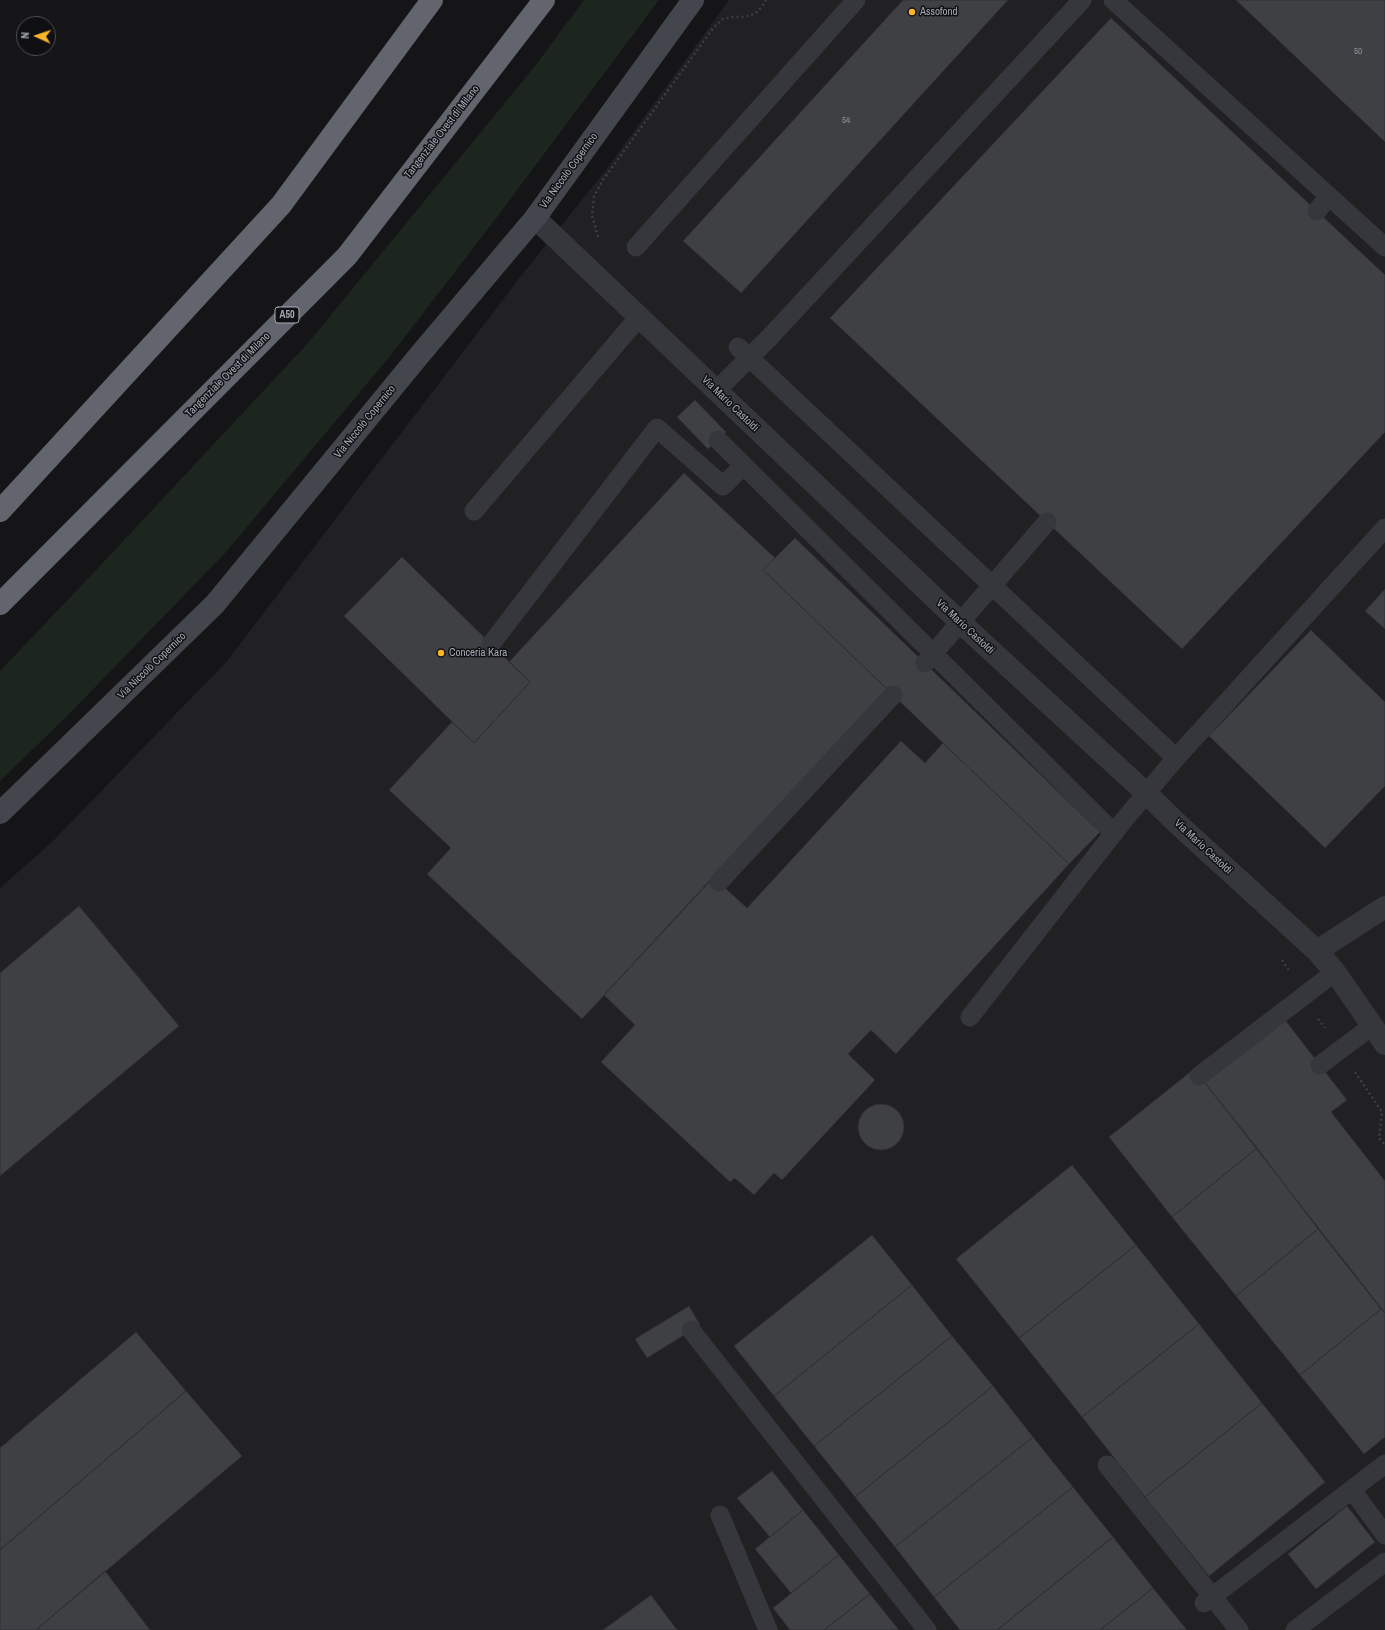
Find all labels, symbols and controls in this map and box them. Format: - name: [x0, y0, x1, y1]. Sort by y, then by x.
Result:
- place label: Assofond: [920, 5, 958, 19]
- marker: Assofond: [907, 7, 917, 17]
- north arrow: [16, 16, 56, 56]
- text: N: [18, 32, 32, 39]
- house number: 50: [1354, 47, 1362, 57]
- street label: Tangenziale Ovest di Milano: [402, 83, 482, 181]
- house number: 54: [842, 116, 850, 126]
- street label: Via Niccolò Copernico: [537, 131, 601, 211]
- road number: A50: [275, 307, 299, 323]
- street label: Tangenziale Ovest di Milano: [183, 330, 273, 420]
- street label: Via Mario Castoldi: [699, 373, 761, 435]
- street label: Via Niccolò Copernico: [332, 383, 398, 461]
- street label: Via Mario Castoldi: [933, 597, 997, 657]
- street label: Via Niccolò Copernico: [115, 630, 189, 702]
- place label: Conceria Kara: [449, 646, 507, 660]
- marker: Conceria Kara: [436, 648, 446, 658]
- street label: Via Mario Castoldi: [1171, 817, 1235, 877]

